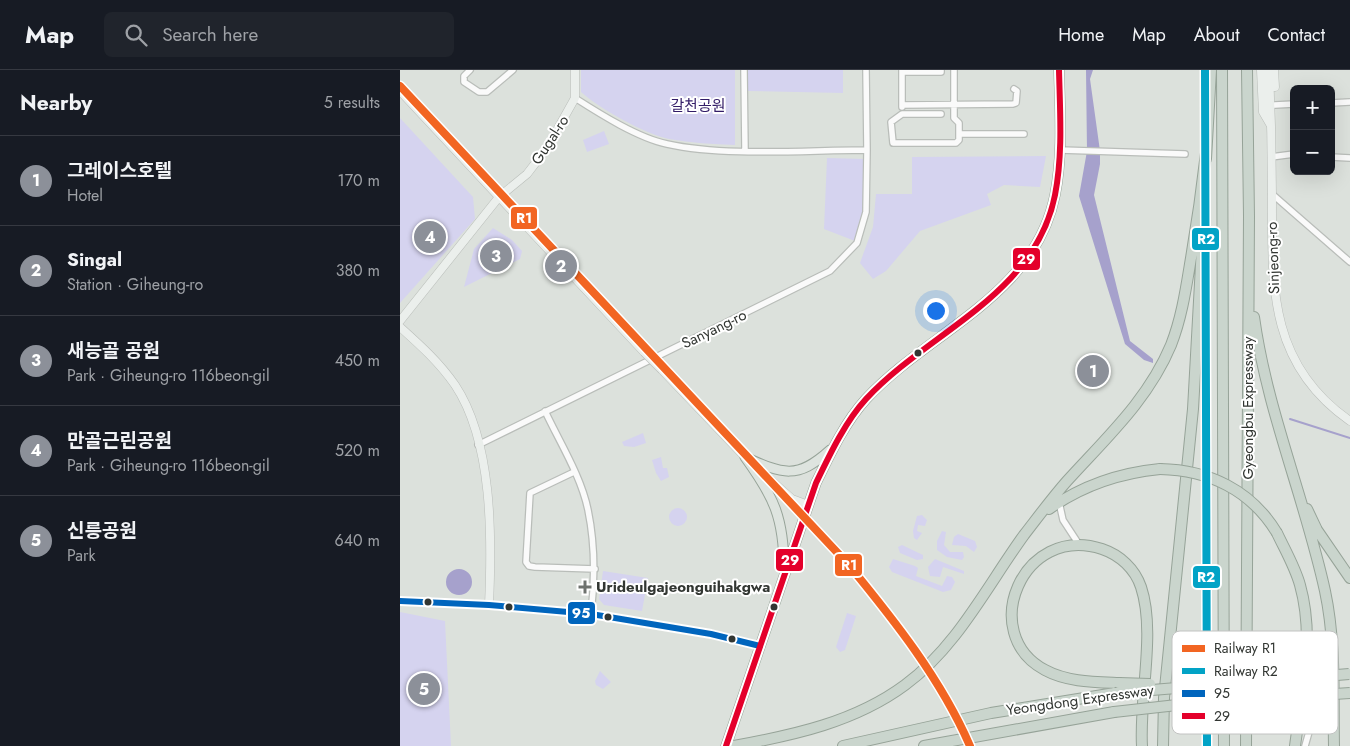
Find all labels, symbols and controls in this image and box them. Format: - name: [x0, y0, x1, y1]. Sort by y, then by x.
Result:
- search box: [104, 12, 454, 57]
- text: Map: [25, 17, 74, 52]
- icon: search: [122, 21, 150, 49]
- text: Search here: [162, 21, 258, 48]
- text: Home: [1058, 22, 1104, 48]
- text: Map: [1132, 22, 1166, 48]
- text: About: [1194, 22, 1239, 48]
- text: Contact: [1267, 22, 1325, 48]
- map controls: [1290, 85, 1335, 175]
- button: +: [1290, 85, 1335, 130]
- text: Nearby: [20, 88, 92, 118]
- text: 5 results: [324, 91, 380, 114]
- park label: 갈천공원: [670, 95, 726, 117]
- street label: Gugal-ro: [526, 111, 574, 169]
- button: −: [1290, 130, 1335, 175]
- text: 그레이스호텔: [67, 157, 172, 184]
- text: 1: [32, 169, 40, 192]
- text: 170 m: [338, 169, 380, 192]
- text: Hotel: [67, 184, 103, 207]
- line badge: R1: [510, 206, 538, 230]
- text: R1: [516, 208, 532, 228]
- pin: 4: [414, 218, 446, 256]
- street label: Sinjeong-ro: [1261, 221, 1285, 295]
- line badge: R2: [1191, 227, 1220, 251]
- text: R2: [1197, 229, 1215, 249]
- pin: 3: [480, 237, 512, 275]
- text: Singal: [67, 246, 122, 273]
- pin: 2: [545, 247, 577, 285]
- line badge: 29: [1012, 247, 1041, 271]
- text: 29: [1017, 249, 1035, 269]
- text: 2: [31, 259, 41, 282]
- text: 380 m: [336, 259, 380, 282]
- text: Station · Giheung-ro: [67, 273, 203, 296]
- your location: [923, 298, 949, 324]
- street label: Sanyang-ro: [678, 304, 750, 354]
- street label: Gyeongbu Expressway: [1237, 336, 1259, 480]
- text: 새능골 공원: [67, 337, 160, 364]
- unlabelled marker: [913, 348, 923, 358]
- text: 3: [31, 349, 41, 372]
- text: 450 m: [335, 349, 380, 372]
- pin: 1: [1077, 352, 1109, 390]
- text: Park · Giheung-ro 116beon-gil: [67, 364, 270, 387]
- text: 만골근린공원: [67, 427, 172, 454]
- text: 4: [30, 439, 42, 462]
- text: 520 m: [335, 439, 380, 462]
- text: Park · Giheung-ro 116beon-gil: [67, 454, 270, 477]
- text: 신릉공원: [67, 517, 137, 544]
- text: 5: [31, 529, 41, 552]
- text: 640 m: [335, 529, 380, 552]
- text: Park: [67, 544, 96, 567]
- line badge: 29: [775, 548, 804, 572]
- text: 29: [781, 550, 799, 570]
- line badge: R1: [834, 553, 863, 577]
- text: R1: [841, 555, 857, 575]
- line badge: R2: [1192, 565, 1221, 589]
- text: R2: [1197, 567, 1215, 587]
- place label: Urideulgajeonguihakgwa: [596, 576, 770, 598]
- marker: Urideulgajeonguihakgwa: [578, 580, 592, 594]
- unlabelled marker: [423, 597, 433, 607]
- line badge: 95: [567, 601, 596, 625]
- unlabelled marker: [504, 602, 514, 612]
- unlabelled marker: [769, 602, 779, 612]
- text: 95: [572, 603, 590, 623]
- unlabelled marker: [603, 612, 613, 622]
- legend: [1172, 631, 1338, 734]
- unlabelled marker: [727, 634, 737, 644]
- text: Railway R1: [1214, 638, 1276, 658]
- text: Railway R2: [1214, 661, 1278, 681]
- pin: 5: [408, 670, 440, 708]
- street label: Yeongdong Expressway: [1005, 679, 1156, 721]
- text: 95: [1214, 683, 1230, 703]
- text: 29: [1214, 706, 1230, 726]

